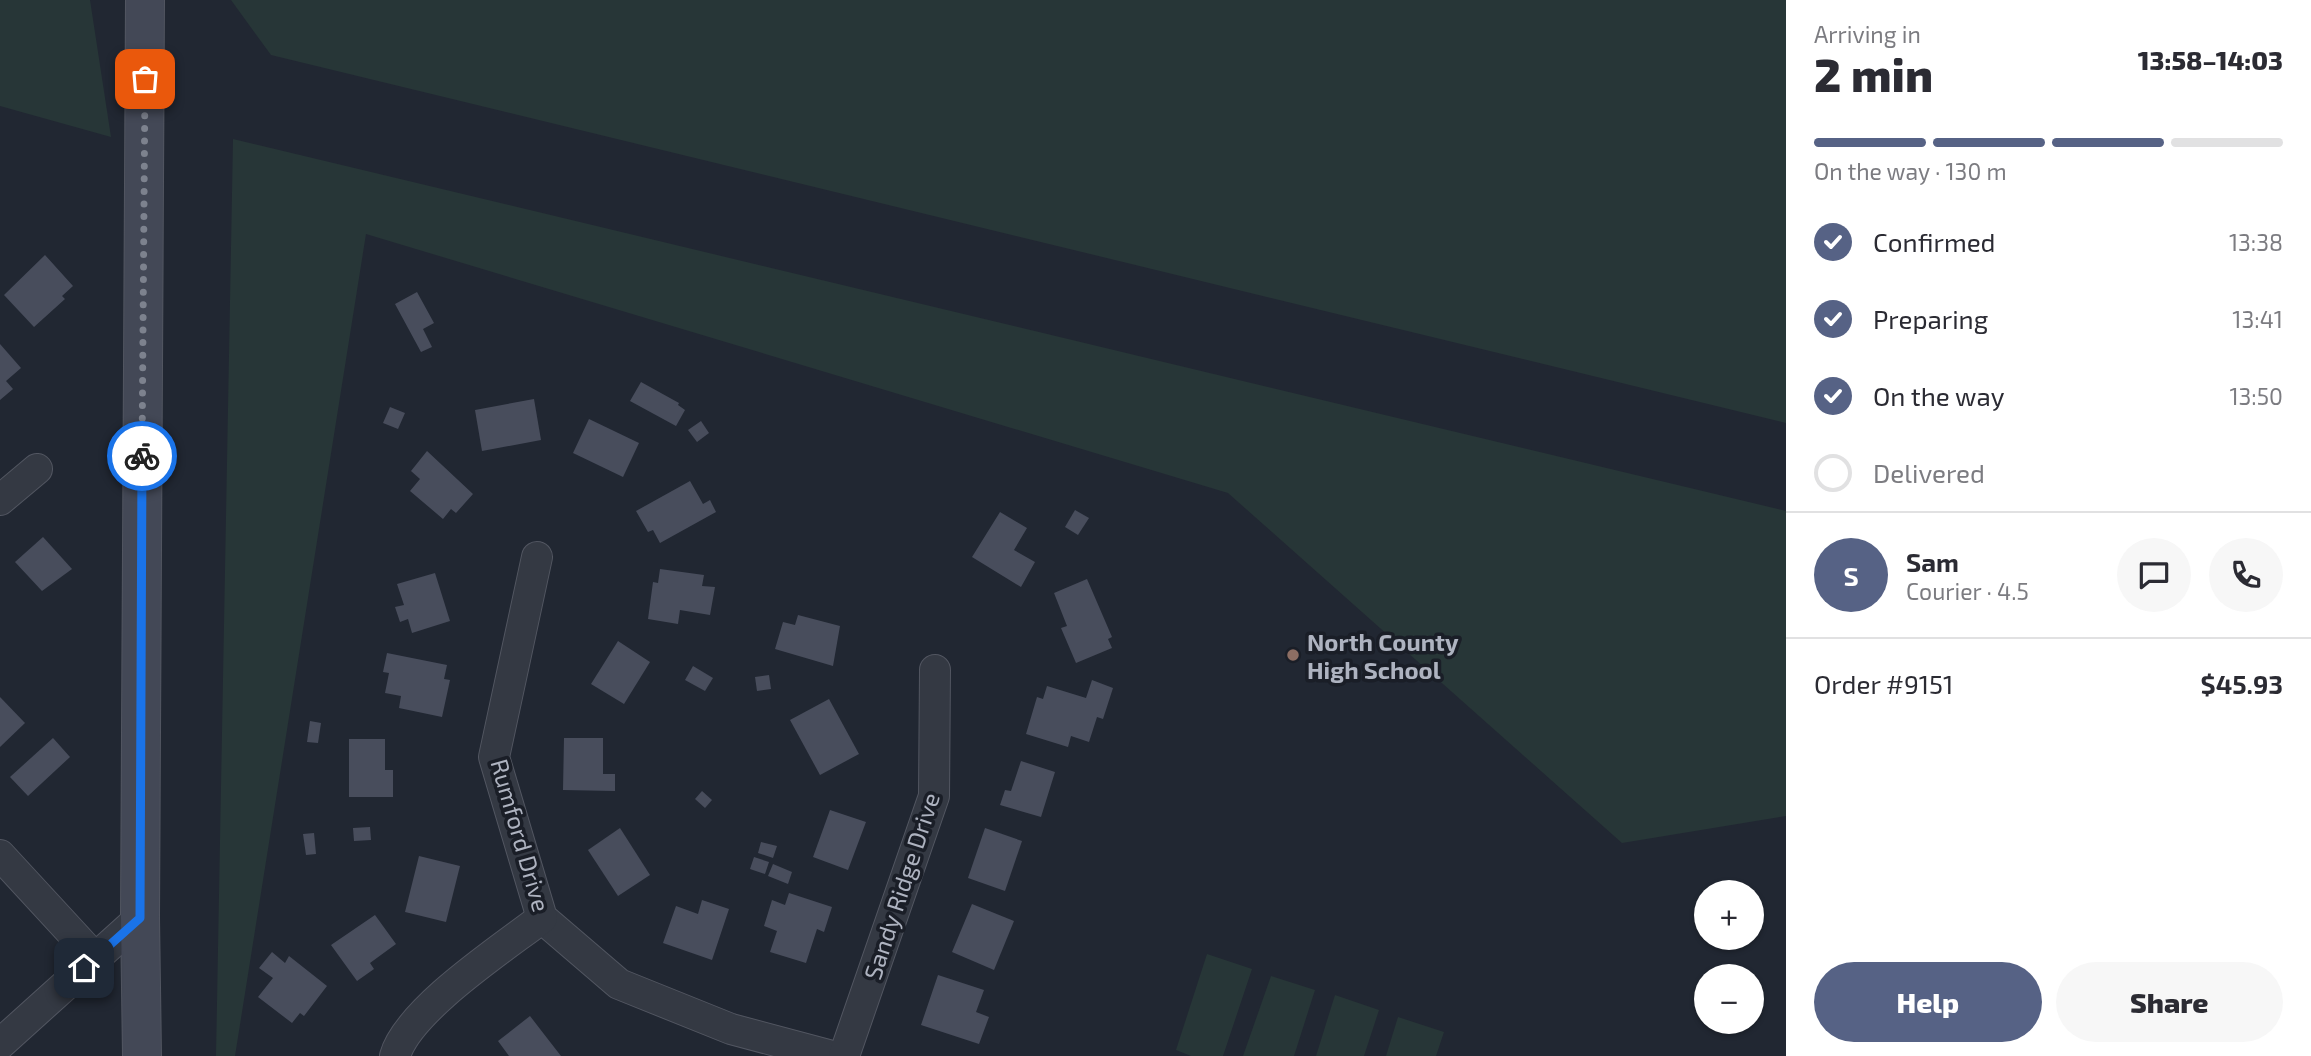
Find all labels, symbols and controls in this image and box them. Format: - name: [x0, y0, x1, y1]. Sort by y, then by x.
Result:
- text: Arriving in: [1814, 20, 1921, 48]
- text: 13:58–14:03: [2138, 44, 2283, 75]
- text: 2 min: [1814, 46, 1933, 101]
- pin: [115, 49, 175, 109]
- icon: bag: [126, 60, 164, 98]
- text: On the way · 130 m: [1814, 157, 2007, 185]
- icon: check: [1814, 223, 1852, 261]
- text: Confirmed: [1873, 226, 1996, 257]
- text: 13:38: [2229, 228, 2283, 256]
- icon: check: [1814, 300, 1852, 338]
- text: Preparing: [1873, 303, 1988, 334]
- text: 13:41: [2232, 305, 2283, 333]
- icon: check: [1814, 377, 1852, 415]
- text: On the way: [1873, 380, 2004, 411]
- text: 13:50: [2229, 382, 2283, 410]
- courier: [107, 421, 177, 491]
- icon: bike: [123, 437, 161, 475]
- text: Delivered: [1873, 457, 1985, 488]
- button: chat: [2117, 538, 2191, 612]
- button: phone: [2209, 538, 2283, 612]
- text: Sam: [1906, 546, 1959, 577]
- text: S: [1843, 560, 1859, 591]
- text: Courier · 4.5: [1906, 577, 2029, 605]
- place label: North County High School: [1307, 627, 1459, 684]
- marker: North County High School: [1285, 647, 1301, 663]
- text: Order #9151: [1814, 668, 1953, 699]
- text: $45.93: [2201, 668, 2283, 699]
- street label: Rumford Drive: [485, 755, 557, 915]
- street label: Sandy Ridge Drive: [857, 789, 945, 983]
- map controls: [1694, 880, 1764, 1034]
- button: +: [1694, 880, 1764, 950]
- pin: [54, 938, 114, 998]
- icon: home: [65, 949, 103, 987]
- button: Help: [1814, 962, 2042, 1042]
- button: Share: [2056, 962, 2283, 1042]
- button: −: [1694, 964, 1764, 1034]

